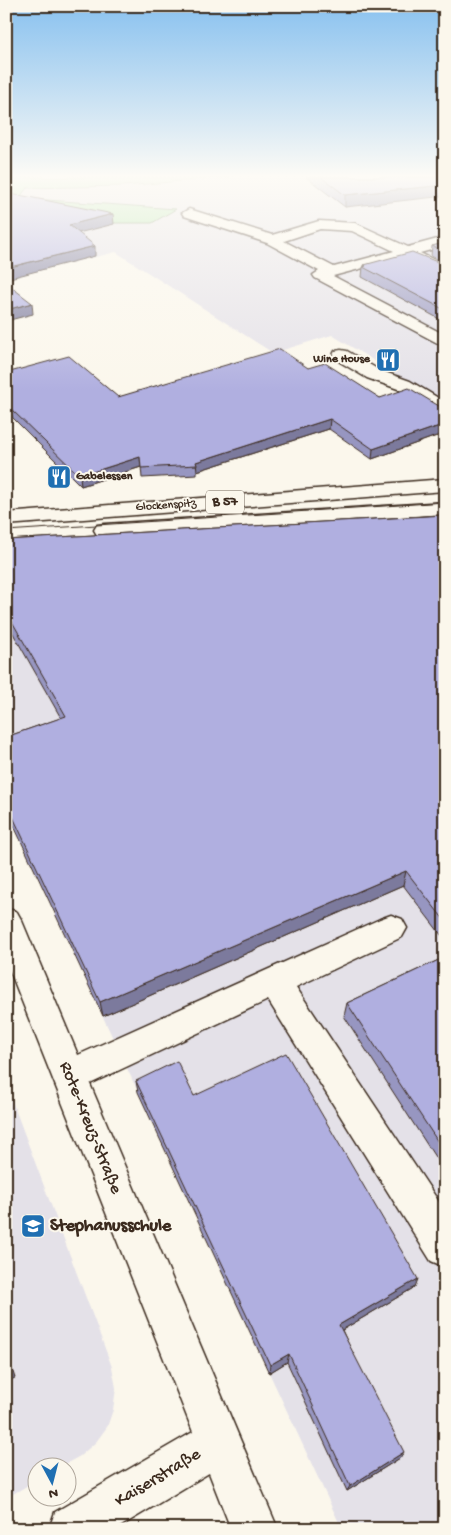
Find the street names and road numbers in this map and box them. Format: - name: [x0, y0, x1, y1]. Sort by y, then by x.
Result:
- road number: B 57: [206, 491, 244, 514]
- street label: Glockenspitz: [135, 497, 198, 515]
- street label: Rote-Kreuz-Straße: [54, 1059, 126, 1198]
- street label: Kaiserstraße: [111, 1444, 205, 1512]

